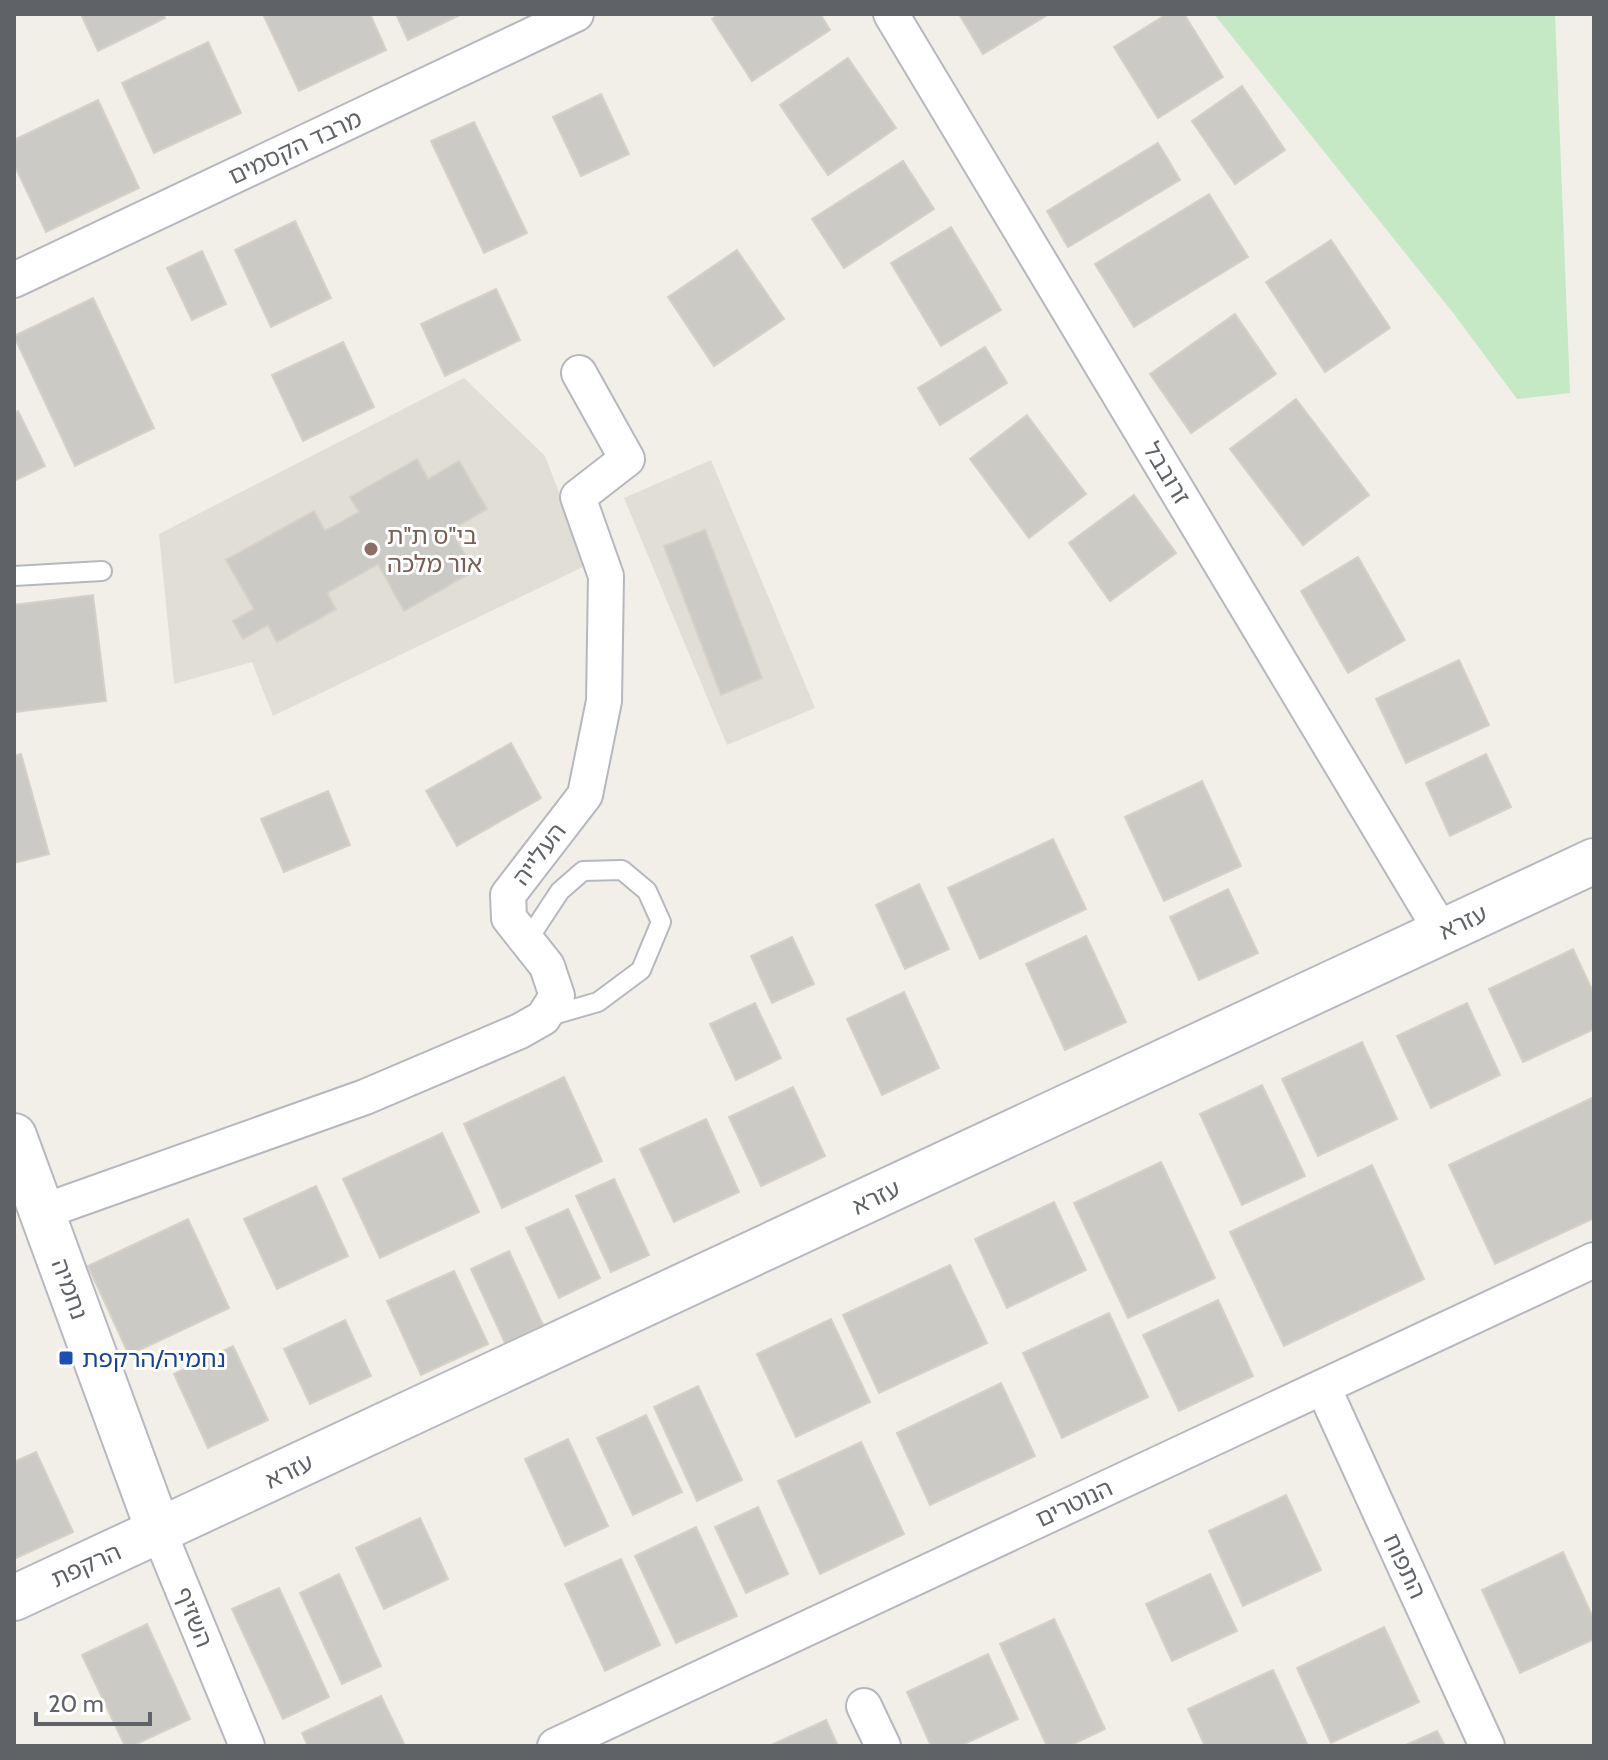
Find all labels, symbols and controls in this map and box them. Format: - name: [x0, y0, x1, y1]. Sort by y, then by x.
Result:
- street label: מרבד הקסמים: [224, 104, 366, 190]
- street label: זרובבל: [1137, 437, 1197, 509]
- place label: בי"ס ת"ת אור מלכה: [387, 521, 482, 578]
- marker: בי"ס ת"ת אור מלכה: [362, 540, 380, 558]
- street label: העלייה: [506, 817, 572, 891]
- street label: עזרא: [1434, 898, 1492, 946]
- street label: עזרא: [847, 1173, 905, 1221]
- street label: נחמיה: [46, 1255, 94, 1323]
- place label: נחמיה/הרקפת: [82, 1344, 226, 1373]
- marker: נחמיה/הרקפת: [57, 1349, 75, 1367]
- street label: עזרא: [260, 1447, 318, 1495]
- street label: הנוטרים: [1031, 1473, 1117, 1533]
- street label: התפוח: [1377, 1529, 1433, 1603]
- street label: הרקפת: [47, 1537, 125, 1593]
- street label: השזיף: [169, 1583, 219, 1651]
- scale bar: [36, 1676, 150, 1726]
- text: 20 m: [48, 1689, 104, 1718]

